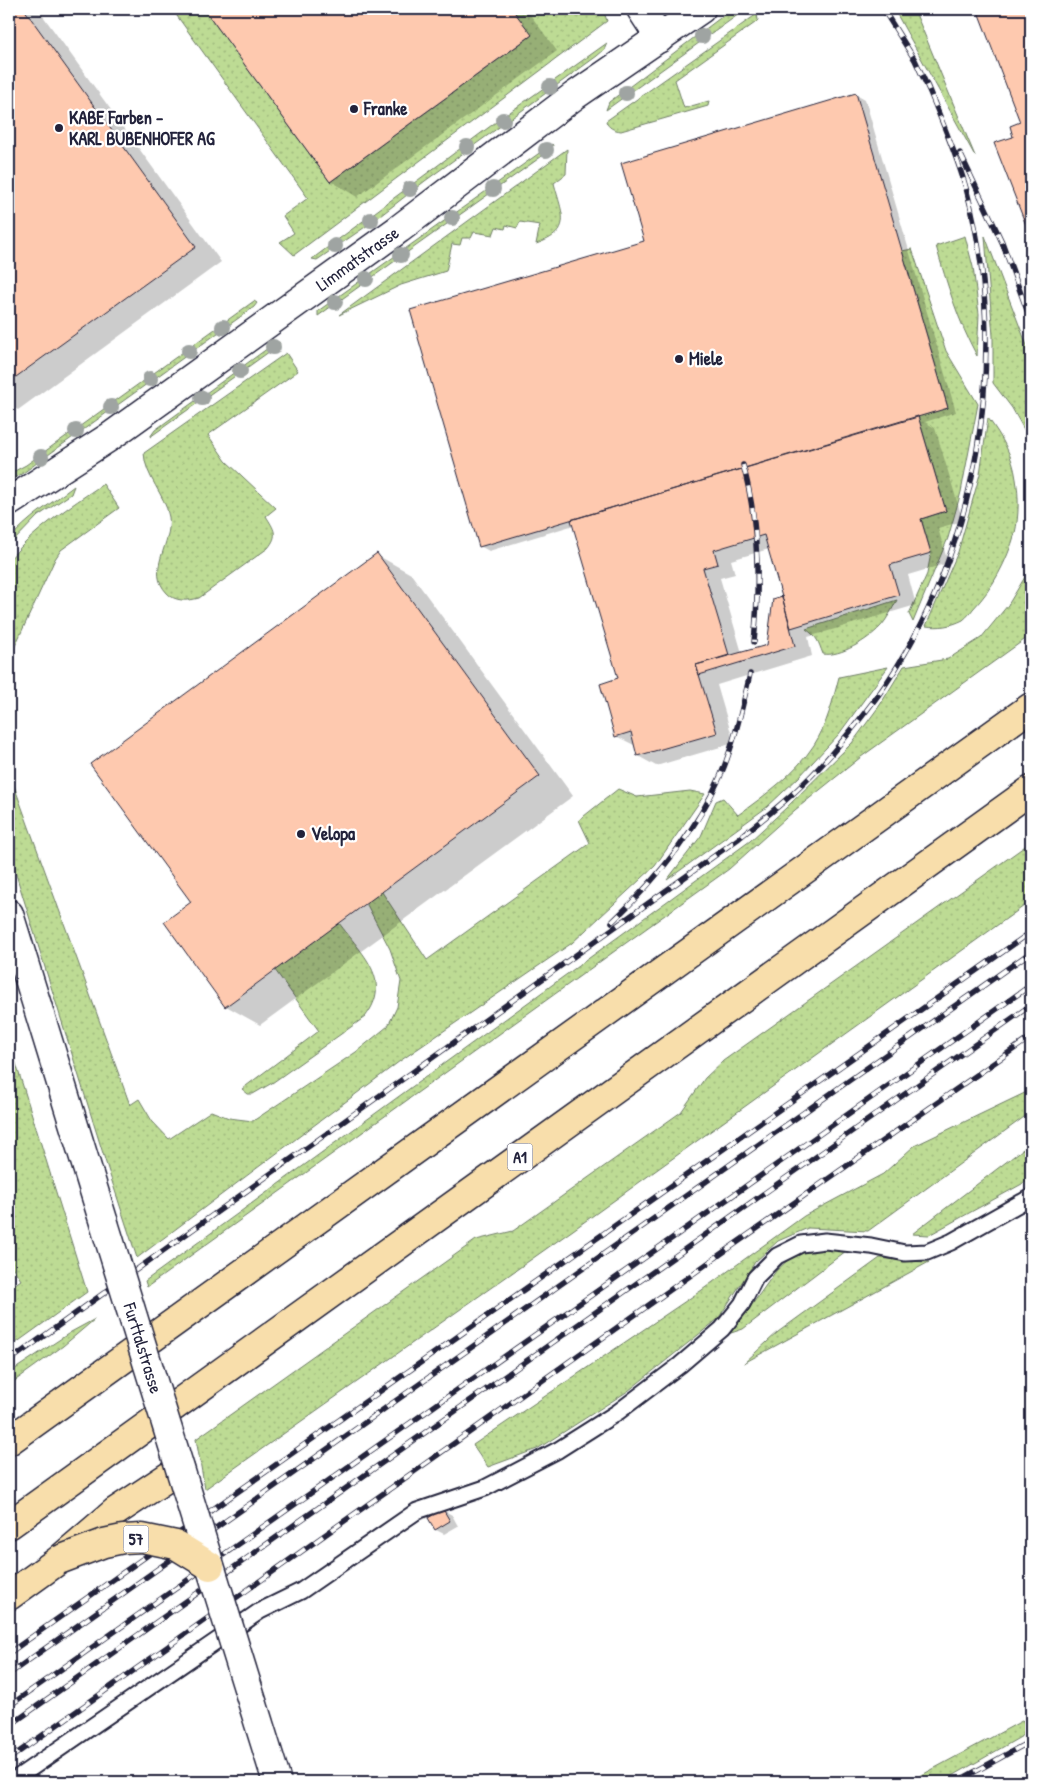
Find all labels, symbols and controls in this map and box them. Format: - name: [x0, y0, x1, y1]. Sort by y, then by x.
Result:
- place label: Franke: [363, 96, 408, 121]
- marker: Franke: [348, 103, 360, 115]
- place label: KABE Farben - KARL BUBENHOFER AG: [69, 105, 215, 151]
- marker: KABE Farben - KARL BUBENHOFER AG: [53, 122, 65, 134]
- street label: Limmatstrasse: [311, 220, 404, 297]
- place label: Miele: [689, 346, 724, 371]
- marker: Miele: [673, 353, 685, 365]
- place label: Velopa: [311, 821, 356, 847]
- marker: Velopa: [295, 828, 307, 840]
- road number: A1: [508, 1144, 532, 1170]
- street label: Furttalstrasse: [117, 1299, 169, 1396]
- road number: 57: [124, 1526, 148, 1552]

